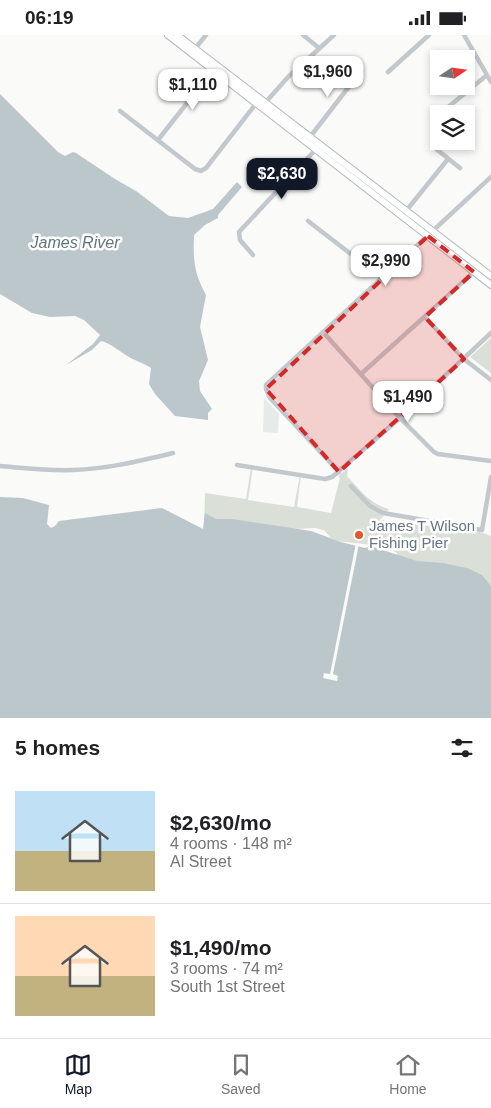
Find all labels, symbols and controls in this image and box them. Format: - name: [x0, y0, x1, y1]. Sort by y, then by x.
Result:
- text: 06:19: [25, 7, 74, 28]
- north arrow: [430, 50, 475, 95]
- map controls: [430, 50, 475, 150]
- pin: $1,960: [287, 55, 369, 98]
- text: $1,960: [304, 63, 352, 80]
- pin: $1,110: [152, 69, 234, 111]
- text: $1,110: [169, 76, 217, 93]
- button: layers: [430, 105, 475, 150]
- pin: $2,630: [241, 157, 323, 200]
- text: $2,630: [258, 165, 306, 182]
- water label: James River: [30, 234, 120, 251]
- pin: $2,990: [345, 245, 427, 287]
- text: $2,990: [362, 252, 410, 269]
- pin: $1,490: [367, 381, 449, 423]
- text: $1,490: [384, 388, 432, 405]
- place label: James T Wilson Fishing Pier: [369, 517, 475, 551]
- marker: James T Wilson Fishing Pier: [353, 529, 365, 541]
- icon: filters: [448, 734, 476, 762]
- text: 5 homes: [15, 736, 100, 759]
- icon: home: [55, 811, 115, 871]
- text: $2,630/mo: [170, 811, 272, 834]
- text: 4 rooms · 148 m²: [170, 835, 292, 852]
- text: Al Street: [170, 853, 231, 870]
- icon: home: [55, 936, 115, 996]
- text: $1,490/mo: [170, 936, 272, 959]
- text: 3 rooms · 74 m²: [170, 960, 283, 977]
- text: South 1st Street: [170, 978, 285, 995]
- tab: Map: [64, 1051, 92, 1097]
- tab: Saved: [221, 1051, 261, 1097]
- tab: Home: [389, 1051, 427, 1097]

